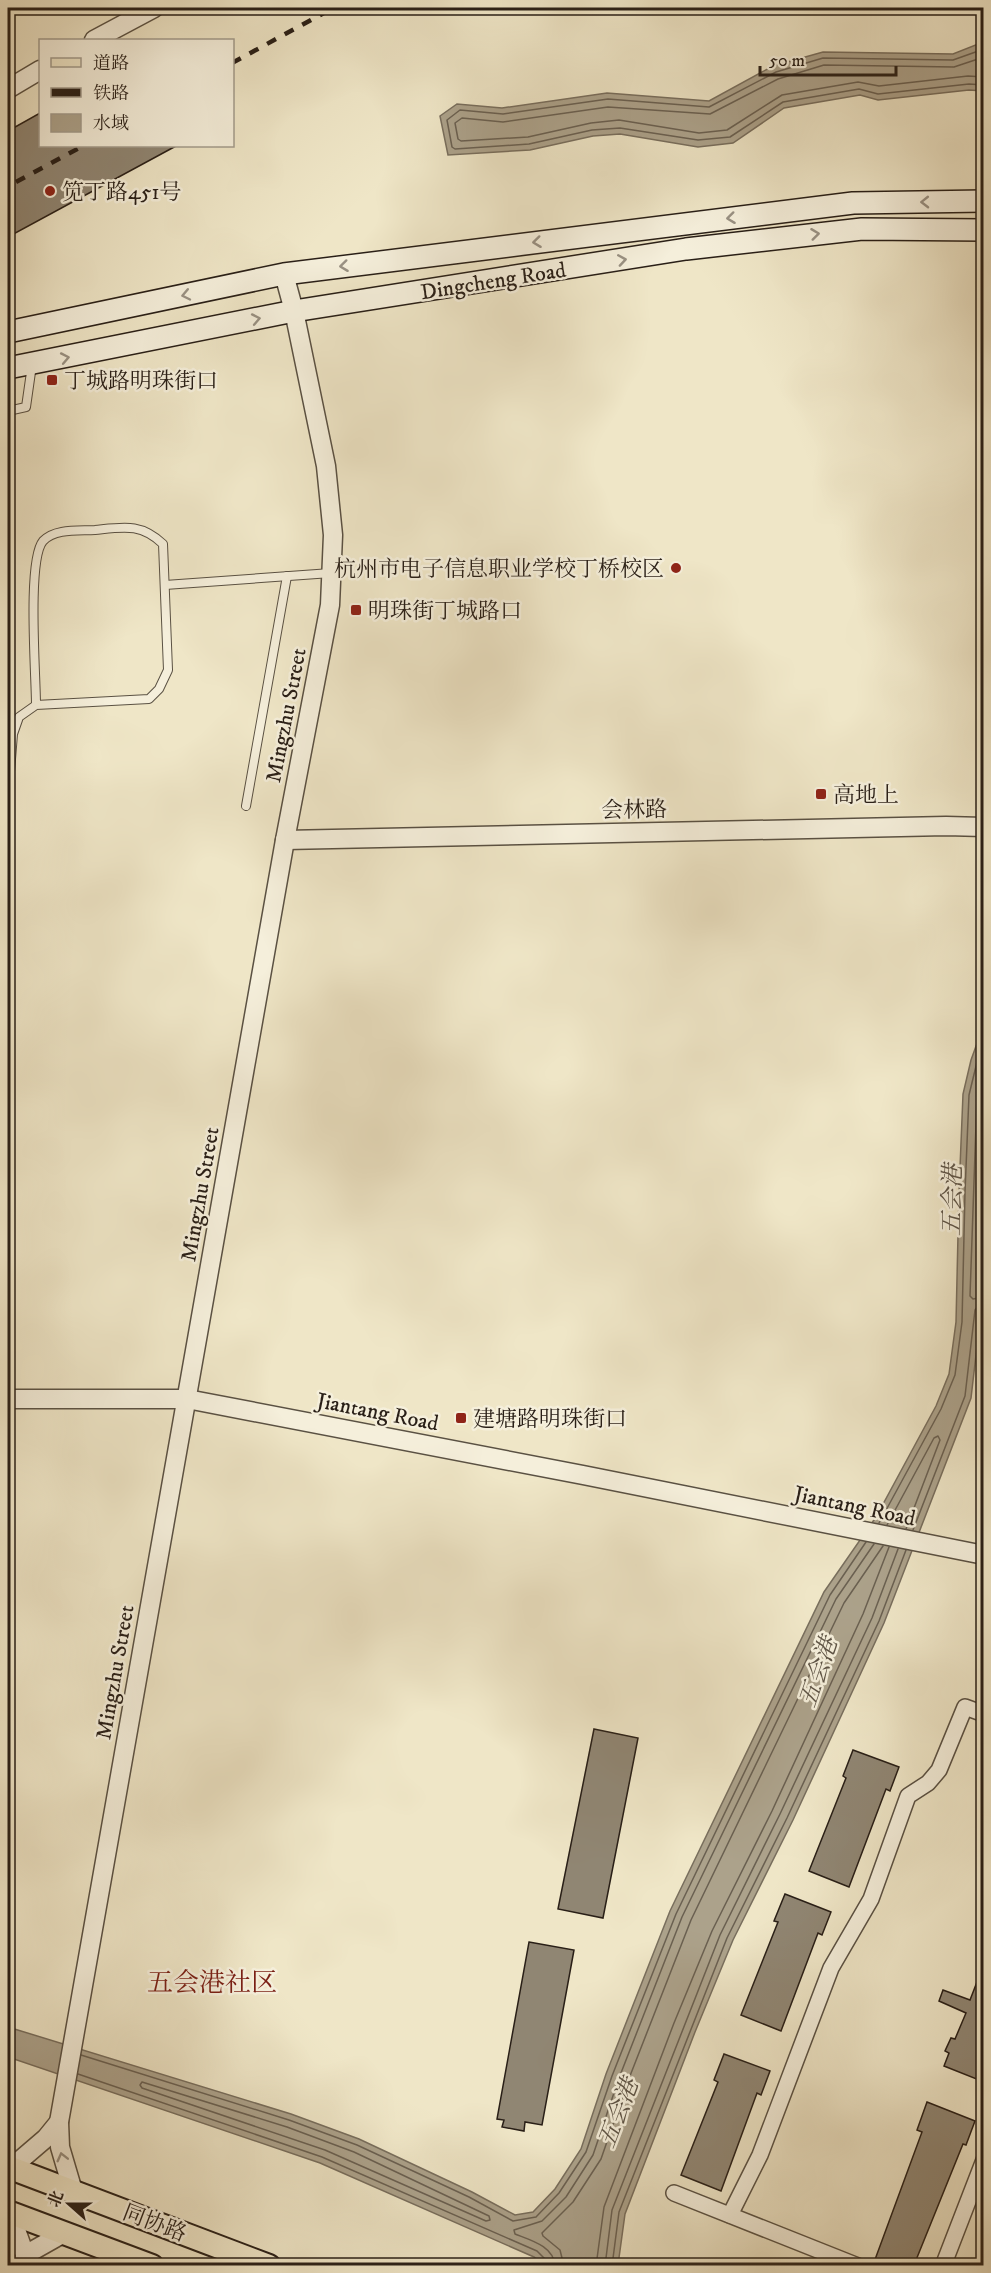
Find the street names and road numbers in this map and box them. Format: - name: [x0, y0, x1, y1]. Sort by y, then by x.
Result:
- street label: Dingcheng Road: [419, 257, 568, 306]
- street label: Mingzhu Street: [260, 646, 313, 785]
- street label: 会林路: [601, 796, 667, 825]
- street label: Mingzhu Street: [175, 1125, 226, 1264]
- street label: Jiantang Road: [313, 1387, 441, 1438]
- street label: Jiantang Road: [789, 1480, 918, 1533]
- street label: Mingzhu Street: [90, 1603, 141, 1742]
- street label: 同协路: [119, 2199, 190, 2248]

